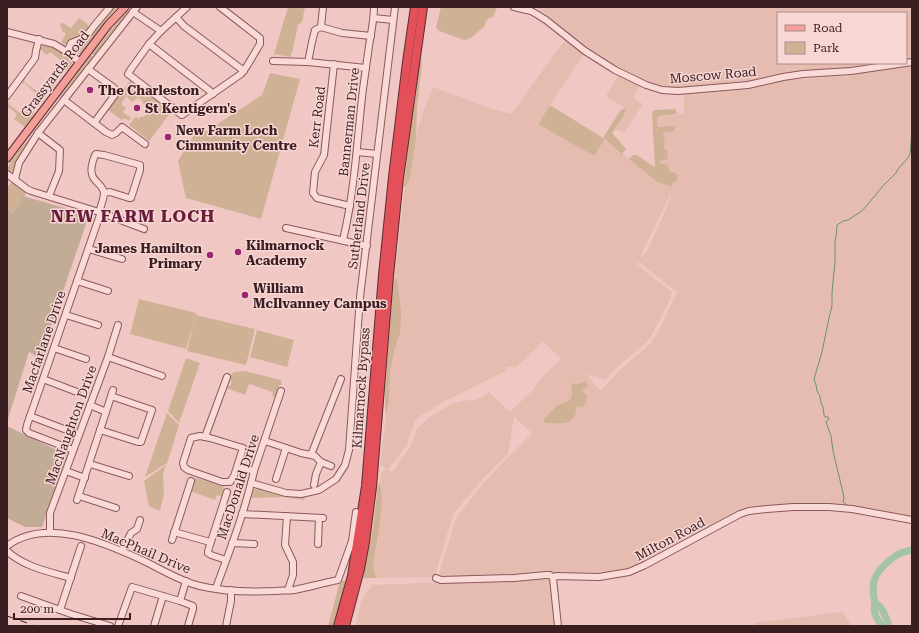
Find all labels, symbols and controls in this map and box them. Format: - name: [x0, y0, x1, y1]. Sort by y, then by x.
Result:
- legend: [777, 12, 907, 64]
- text: Road: [813, 21, 843, 35]
- street label: Grassyards Road: [18, 27, 93, 120]
- text: Park: [813, 41, 840, 55]
- street label: Moscow Road: [669, 64, 758, 86]
- street label: Bannerman Drive: [336, 67, 362, 177]
- place label: The Charleston: [98, 83, 200, 98]
- marker: The Charleston: [85, 85, 95, 95]
- street label: Kerr Road: [306, 85, 328, 149]
- place label: St Kentigern's: [145, 101, 237, 116]
- marker: St Kentigern's: [132, 103, 142, 113]
- place label: New Farm Loch Cimmunity Centre: [176, 123, 297, 153]
- marker: New Farm Loch Cimmunity Centre: [163, 132, 173, 142]
- street label: Sutherland Drive: [345, 162, 373, 270]
- district label: NEW FARM LOCH: [51, 206, 215, 226]
- place label: Kilmarnock Academy: [246, 238, 324, 268]
- place label: James Hamilton Primary: [95, 241, 202, 271]
- marker: Kilmarnock Academy: [233, 247, 243, 257]
- marker: James Hamilton Primary: [205, 250, 215, 260]
- place label: William McIlvanney Campus: [253, 281, 387, 311]
- street label: Macfarlane Drive: [19, 289, 69, 395]
- marker: William McIlvanney Campus: [240, 290, 250, 300]
- street label: Kilmarnock Bypass: [349, 327, 373, 449]
- street label: MacNaughton Drive: [42, 363, 100, 487]
- street label: MacDonald Drive: [214, 433, 262, 541]
- street label: Milton Road: [633, 514, 708, 564]
- street label: MacPhail Drive: [99, 525, 193, 577]
- scale bar: [14, 595, 130, 621]
- text: 200 m: [20, 602, 54, 616]

